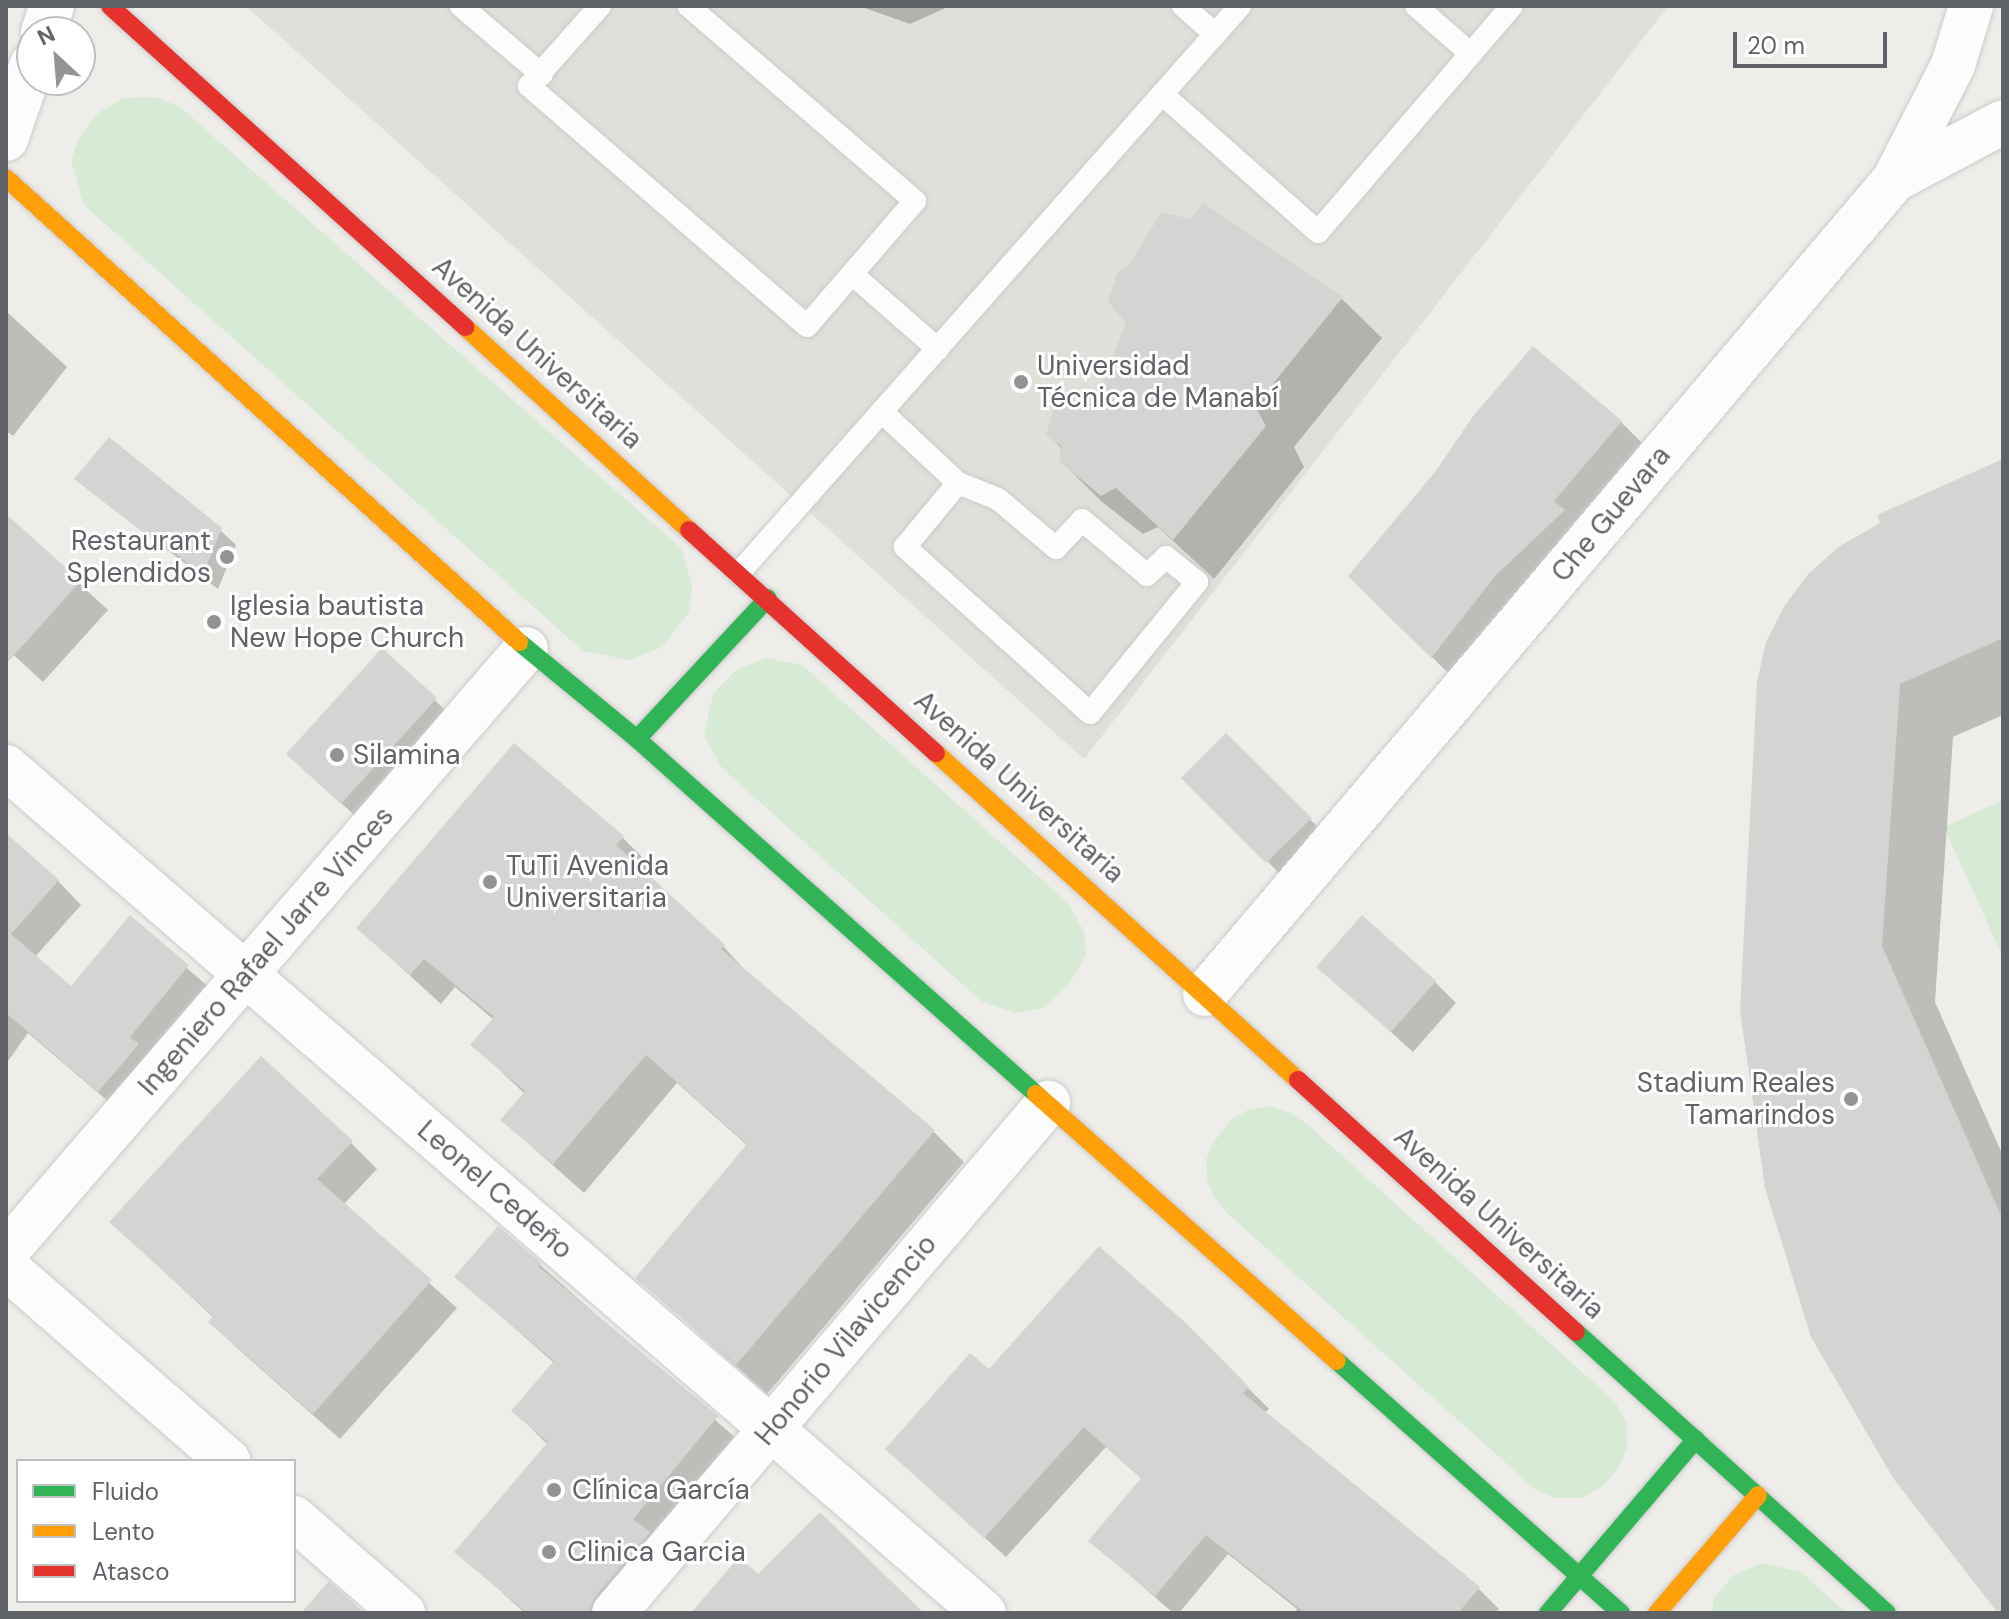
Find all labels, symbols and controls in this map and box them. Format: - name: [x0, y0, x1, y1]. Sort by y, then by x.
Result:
- north arrow: [16, 16, 96, 96]
- scale bar: [1737, 16, 1891, 66]
- text: N: [33, 19, 60, 52]
- text: 20 m: [1747, 30, 1805, 61]
- street label: Avenida Universitaria: [425, 250, 649, 456]
- place label: Universidad Técnica de Manabí: [1037, 349, 1278, 415]
- marker: Universidad Técnica de Manabí: [1012, 373, 1030, 391]
- street label: Che Guevara: [1544, 439, 1678, 589]
- place label: Restaurant Splendidos: [67, 524, 211, 590]
- marker: Restaurant Splendidos: [218, 548, 236, 566]
- place label: Iglesia bautista New Hope Church: [230, 589, 464, 655]
- marker: Iglesia bautista New Hope Church: [205, 613, 223, 631]
- street label: Avenida Universitaria: [907, 684, 1131, 890]
- place label: Silamina: [353, 738, 460, 772]
- marker: Silamina: [328, 746, 346, 764]
- street label: Ingeniero Rafael Jarre Vinces: [131, 800, 401, 1102]
- place label: TuTi Avenida Universitaria: [506, 849, 669, 915]
- marker: TuTi Avenida Universitaria: [481, 873, 499, 891]
- place label: Stadium Reales Tamarindos: [1637, 1066, 1835, 1132]
- marker: Stadium Reales Tamarindos: [1842, 1090, 1860, 1108]
- street label: Leonel Cedeño: [411, 1114, 579, 1266]
- street label: Avenida Universitaria: [1387, 1120, 1611, 1326]
- street label: Honorio Vilavicencio: [748, 1228, 944, 1452]
- legend: [16, 1459, 296, 1603]
- place label: Clínica García: [572, 1473, 750, 1507]
- text: Fluido: [92, 1476, 159, 1507]
- marker: Clínica García: [543, 1479, 565, 1501]
- text: Lento: [92, 1516, 155, 1547]
- place label: Clinica Garcia: [567, 1535, 746, 1569]
- marker: Clinica Garcia: [538, 1541, 560, 1563]
- text: Atasco: [92, 1556, 169, 1587]

